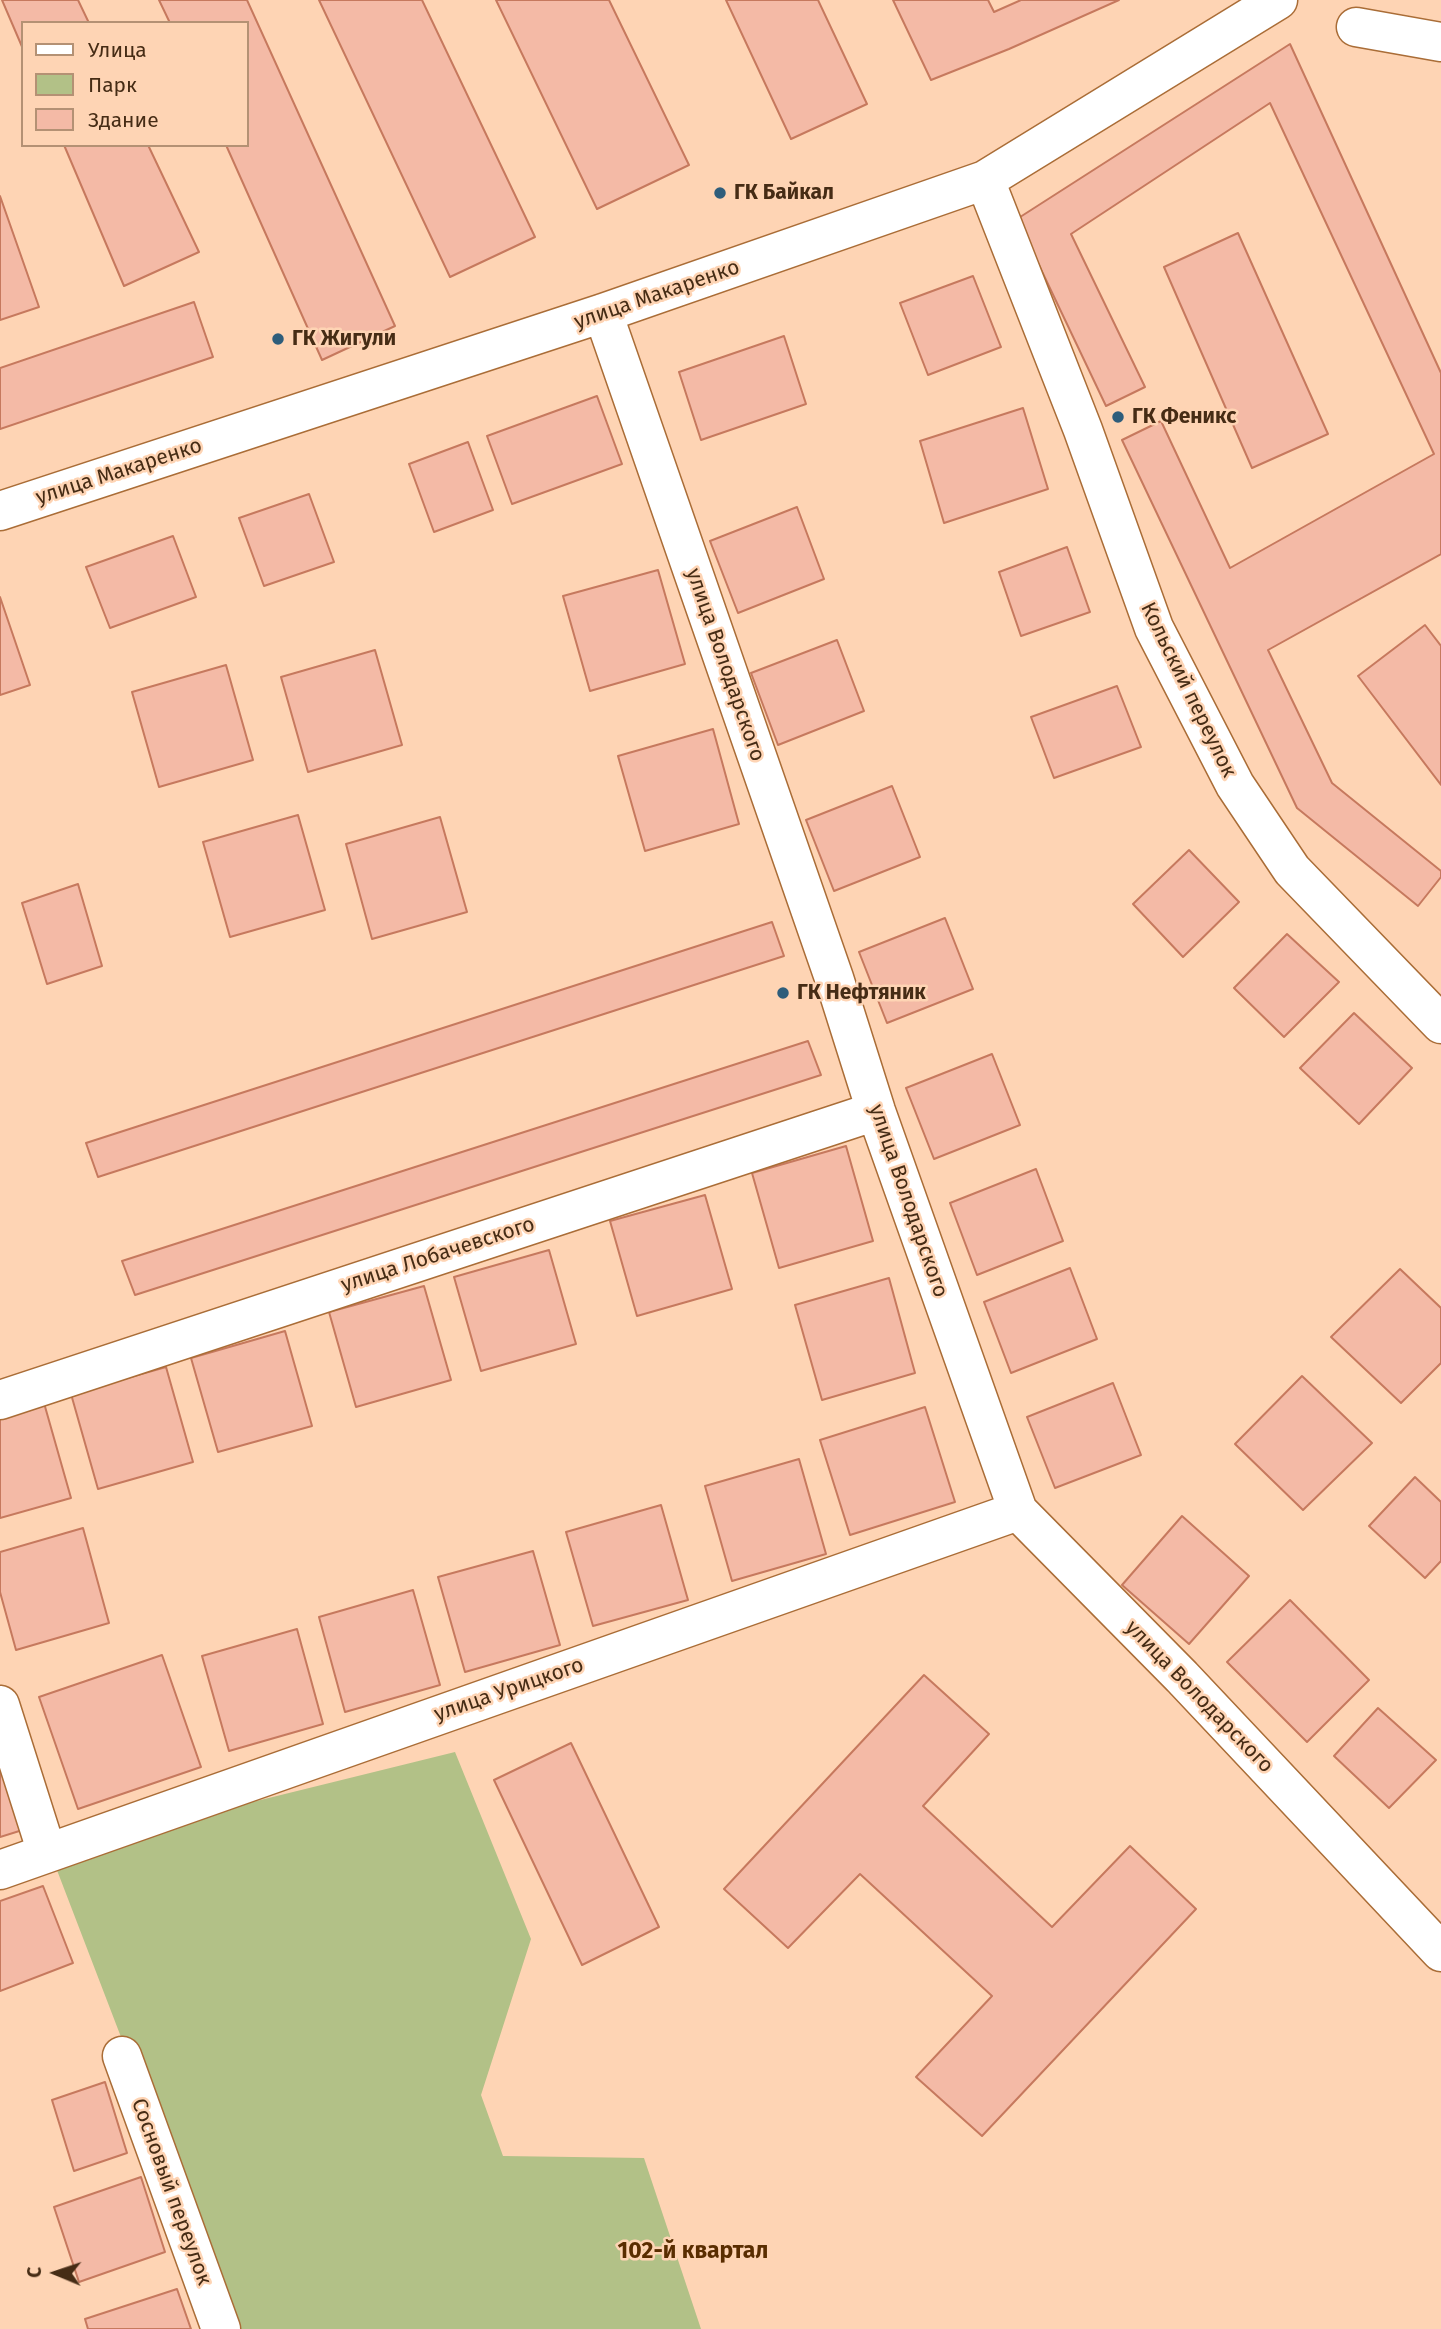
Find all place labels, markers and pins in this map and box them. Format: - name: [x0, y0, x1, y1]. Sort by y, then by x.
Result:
- place label: ГК Байкал: [734, 180, 834, 206]
- marker: ГК Байкал: [712, 185, 728, 201]
- place label: ГК Жигули: [292, 326, 396, 352]
- marker: ГК Жигули: [270, 331, 286, 347]
- place label: ГК Феникс: [1132, 404, 1236, 430]
- marker: ГК Феникс: [1110, 409, 1126, 425]
- place label: ГК Нефтяник: [797, 980, 926, 1006]
- marker: ГК Нефтяник: [775, 985, 791, 1001]

